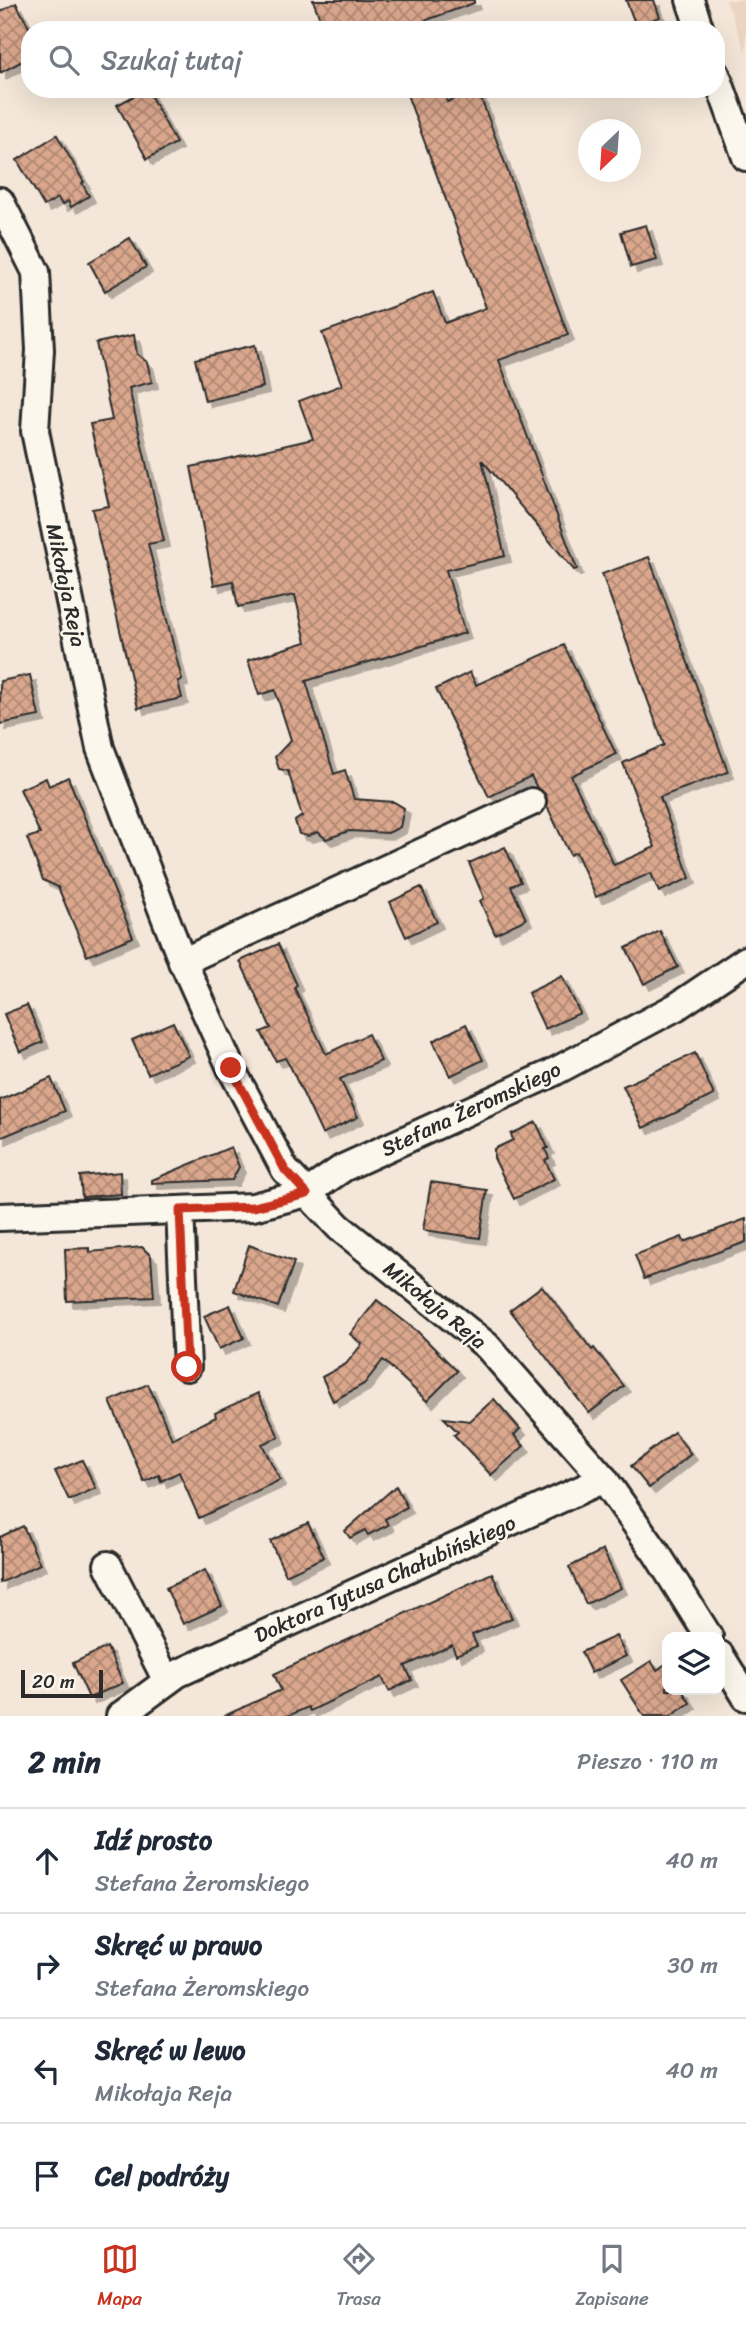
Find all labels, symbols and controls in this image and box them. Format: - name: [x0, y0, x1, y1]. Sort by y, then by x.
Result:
- search box: [21, 21, 725, 98]
- text: Szukaj tutaj: [101, 37, 242, 83]
- icon: search: [45, 41, 83, 79]
- north arrow: [578, 119, 641, 182]
- street label: Mikołaja Reja: [34, 520, 98, 651]
- street label: Stefana Żeromskiego: [374, 1050, 568, 1168]
- route end: [215, 1052, 246, 1083]
- street label: Mikołaja Reja: [374, 1251, 496, 1359]
- route start: [171, 1351, 202, 1382]
- street label: Doktora Tytusa Chałubińskiego: [248, 1504, 522, 1654]
- map controls: [662, 1632, 725, 1695]
- button: layers: [662, 1632, 725, 1695]
- text: 20 m: [32, 1665, 75, 1698]
- scale bar: [21, 1667, 103, 1699]
- text: 2 min: [28, 1735, 101, 1789]
- text: Pieszo · 110 m: [577, 1741, 718, 1782]
- text: Idź prosto: [95, 1817, 212, 1863]
- text: 40 m: [665, 1840, 718, 1881]
- icon: ahead: [28, 1842, 66, 1880]
- text: Stefana Żeromskiego: [95, 1863, 309, 1904]
- text: Skręć w prawo: [95, 1922, 262, 1968]
- text: 30 m: [667, 1945, 718, 1986]
- icon: right: [28, 1947, 66, 1985]
- text: Stefana Żeromskiego: [95, 1968, 309, 2009]
- text: Skręć w lewo: [95, 2027, 246, 2073]
- text: 40 m: [665, 2050, 718, 2091]
- icon: left: [28, 2052, 66, 2090]
- text: Mikołaja Reja: [95, 2073, 232, 2114]
- text: Cel podróży: [95, 2153, 229, 2199]
- icon: arrive: [28, 2157, 66, 2195]
- tab: Mapa: [97, 2240, 142, 2315]
- tab: Trasa: [336, 2240, 381, 2315]
- tab: Zapisane: [575, 2240, 649, 2315]

